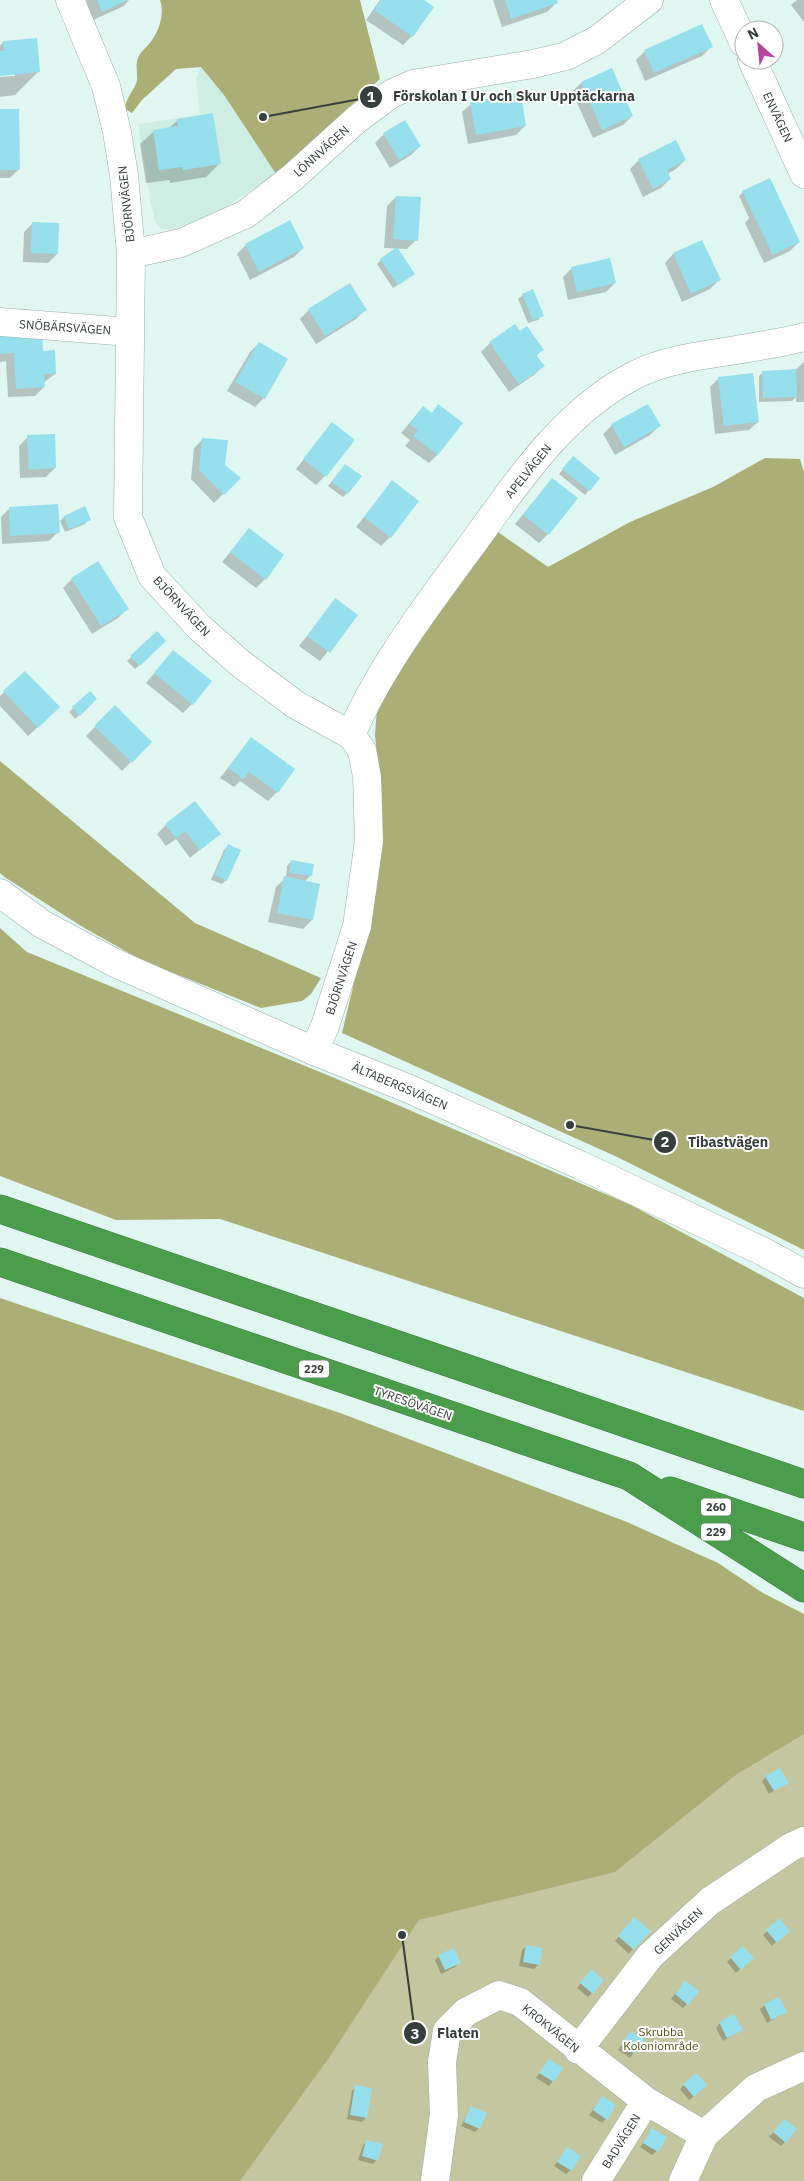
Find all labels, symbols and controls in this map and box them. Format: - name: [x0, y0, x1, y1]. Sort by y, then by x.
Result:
- north arrow: [734, 20, 784, 70]
- text: N: [744, 23, 762, 44]
- callout: Förskolan I Ur och Skur Upptäckarna: [358, 82, 645, 111]
- text: 1: [366, 87, 376, 106]
- text: Förskolan I Ur och Skur Upptäckarna: [393, 87, 635, 105]
- street label: ENVÄGEN: [760, 90, 796, 144]
- street label: LÖNNVÄGEN: [290, 122, 352, 180]
- street label: BJÖRNVÄGEN: [115, 165, 137, 243]
- street label: SNÖBÄRSVÄGEN: [19, 316, 111, 338]
- street label: APELVÄGEN: [502, 441, 554, 501]
- street label: BJÖRNVÄGEN: [150, 573, 214, 639]
- street label: BJÖRNVÄGEN: [322, 939, 360, 1017]
- street label: ÄLTABERGSVÄGEN: [350, 1059, 450, 1113]
- callout: Tibastvägen: [653, 1127, 778, 1156]
- text: 2: [660, 1132, 670, 1151]
- text: Tibastvägen: [688, 1133, 768, 1151]
- road number: 229: [299, 1360, 329, 1378]
- street label: TYRESÖVÄGEN: [372, 1383, 454, 1423]
- road number: 260: [701, 1498, 731, 1515]
- road number: 229: [701, 1524, 731, 1540]
- street label: GENVÄGEN: [650, 1904, 706, 1958]
- street label: KROKVÄGEN: [519, 2000, 583, 2056]
- callout: Flaten: [402, 2019, 489, 2048]
- text: 3: [410, 2024, 420, 2043]
- text: Flaten: [437, 2024, 479, 2042]
- park label: Skrubba Koloniområde: [623, 2024, 699, 2053]
- street label: BADVÄGEN: [598, 2111, 644, 2171]

